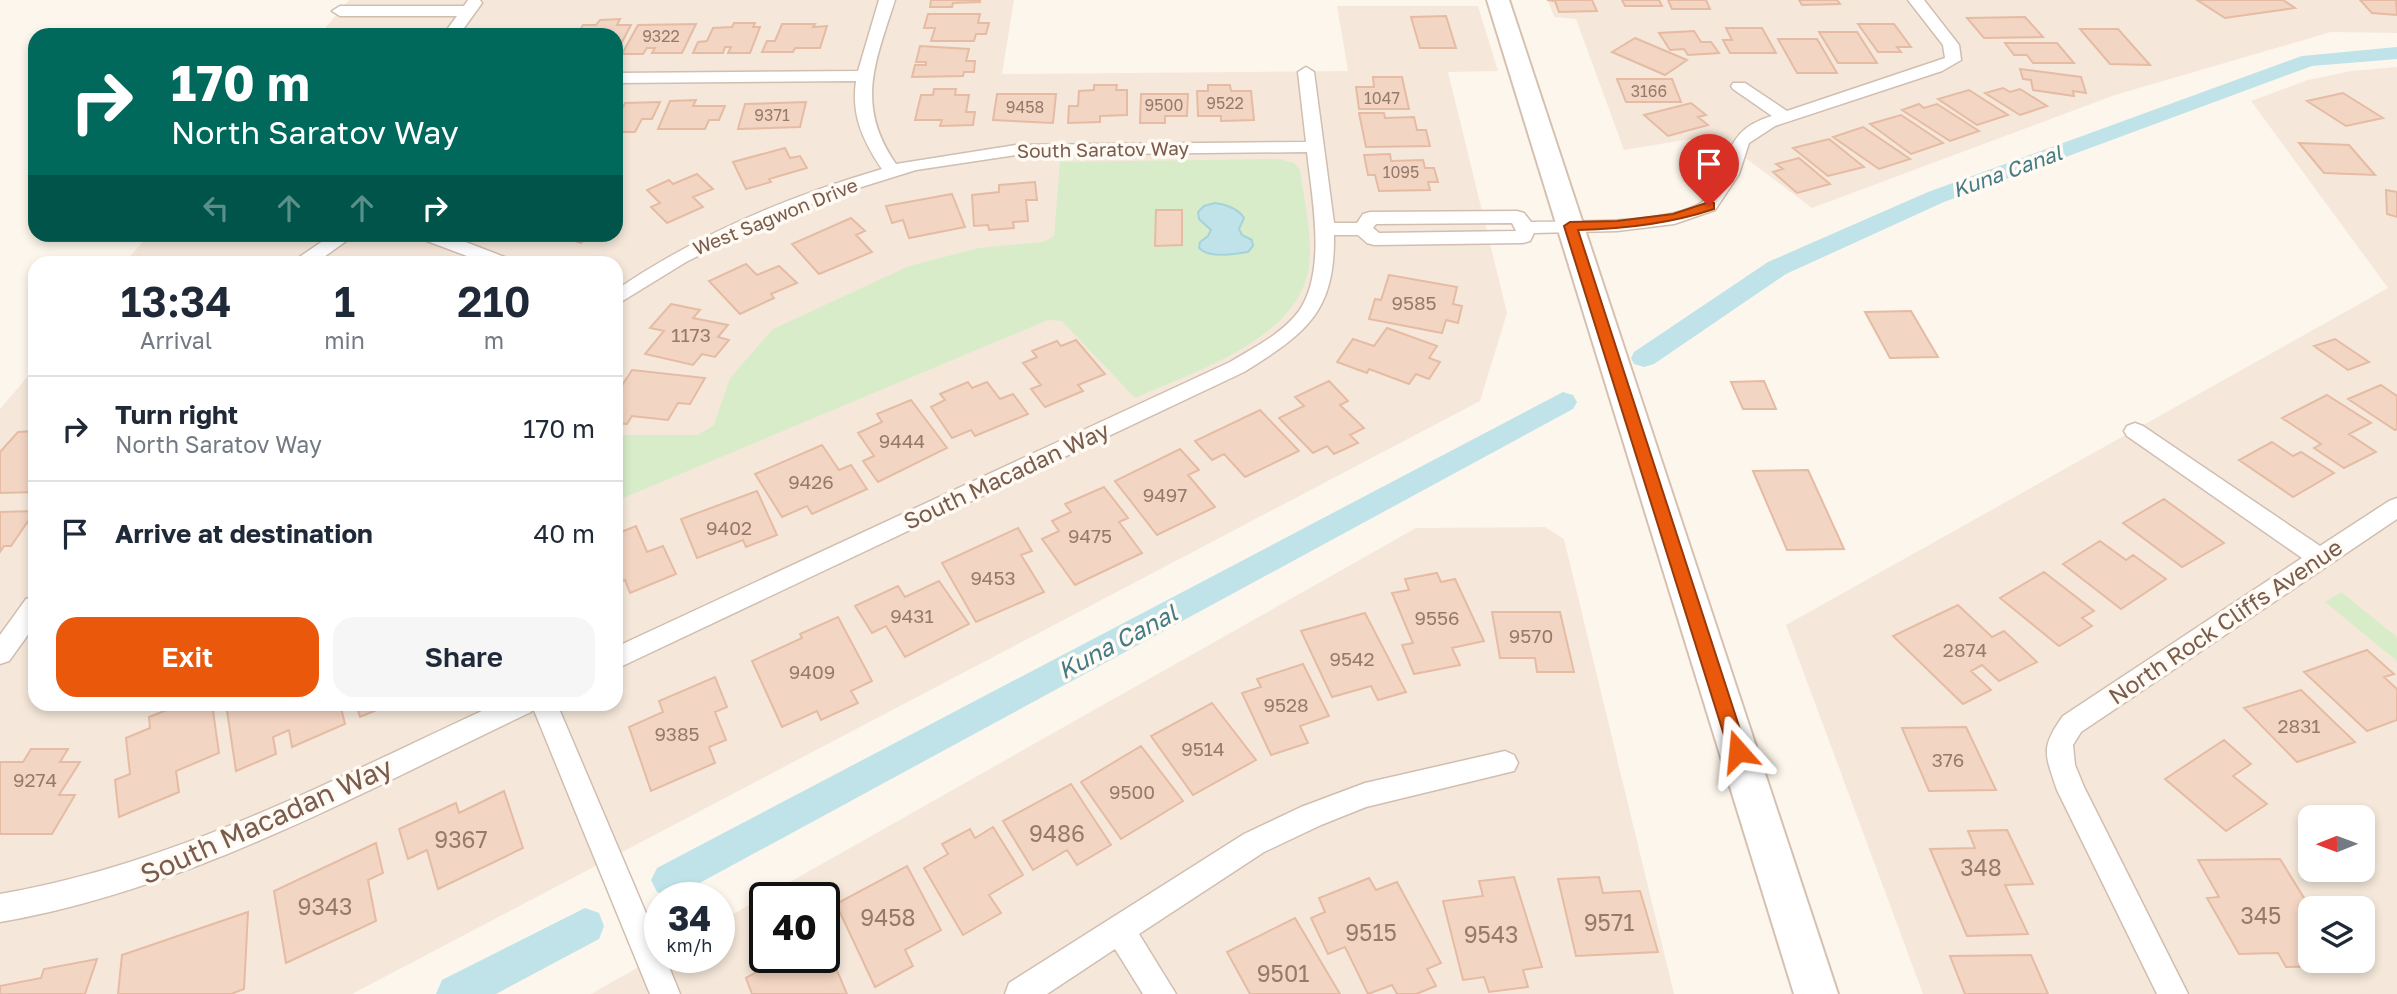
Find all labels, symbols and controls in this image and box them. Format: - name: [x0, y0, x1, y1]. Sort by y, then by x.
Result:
- house number: 9322: [642, 26, 680, 46]
- text: 170 m: [171, 53, 310, 112]
- icon: right: [56, 56, 147, 147]
- house number: 3166: [1631, 81, 1667, 101]
- house number: 1047: [1364, 88, 1400, 108]
- house number: 9522: [1206, 93, 1244, 113]
- house number: 9500: [1145, 95, 1183, 115]
- house number: 9458: [1006, 97, 1044, 117]
- house number: 9371: [754, 105, 790, 125]
- text: North Saratov Way: [171, 113, 459, 151]
- pin: [1679, 134, 1739, 206]
- street label: South Saratov Way: [1017, 136, 1190, 162]
- water label: Kuna Canal: [1949, 139, 2066, 203]
- icon: arrive: [1690, 145, 1728, 183]
- house number: 1095: [1383, 162, 1419, 182]
- street label: West Sagwon Drive: [689, 172, 861, 260]
- icon: left: [197, 189, 235, 227]
- icon: ahead: [270, 189, 308, 227]
- icon: ahead: [343, 189, 381, 227]
- icon: right: [416, 189, 454, 227]
- text: 13:34: [120, 276, 232, 326]
- text: 1: [334, 276, 355, 326]
- text: 210: [457, 276, 531, 326]
- house number: 9585: [1391, 291, 1437, 314]
- house number: 1173: [671, 323, 711, 346]
- text: Arrival: [140, 326, 212, 354]
- text: min: [324, 326, 365, 354]
- text: m: [484, 326, 504, 354]
- text: Turn right: [115, 399, 238, 430]
- icon: right: [56, 410, 94, 448]
- text: 170 m: [523, 413, 595, 444]
- street label: South Macadan Way: [899, 415, 1113, 535]
- house number: 9444: [879, 429, 925, 452]
- text: North Saratov Way: [115, 430, 322, 458]
- house number: 9426: [788, 470, 834, 493]
- house number: 9497: [1143, 483, 1187, 506]
- icon: arrive: [56, 515, 94, 553]
- house number: 9402: [706, 516, 752, 539]
- text: Arrive at destination: [115, 518, 373, 549]
- text: 40 m: [534, 518, 595, 549]
- house number: 9475: [1068, 524, 1112, 547]
- street label: North Rock Cliffs Avenue: [2103, 532, 2347, 710]
- house number: 9453: [970, 566, 1016, 589]
- water label: Kuna Canal: [1052, 597, 1183, 685]
- house number: 9431: [890, 604, 934, 627]
- house number: 9556: [1414, 606, 1460, 629]
- button: Exit: [56, 617, 319, 697]
- button: Share: [333, 617, 595, 697]
- house number: 9570: [1509, 624, 1553, 647]
- house number: 2874: [1943, 638, 1987, 661]
- house number: 9542: [1329, 647, 1375, 670]
- house number: 9409: [789, 660, 835, 683]
- house number: 9528: [1263, 693, 1309, 716]
- position arrow: [1701, 714, 1775, 788]
- house number: 2831: [2278, 714, 2320, 737]
- house number: 9385: [654, 722, 700, 745]
- house number: 9514: [1181, 737, 1225, 760]
- house number: 376: [1932, 748, 1964, 771]
- street label: South Macadan Way: [135, 749, 397, 890]
- house number: 9274: [13, 768, 57, 791]
- house number: 9500: [1109, 780, 1155, 803]
- north arrow: [2298, 805, 2375, 882]
- map controls: [2298, 805, 2375, 973]
- house number: 9486: [1029, 819, 1085, 847]
- house number: 9367: [434, 825, 488, 853]
- house number: 348: [1960, 853, 2002, 881]
- speed limit sign: 40: [749, 882, 840, 973]
- house number: 9343: [298, 892, 352, 920]
- button: layers: [2298, 896, 2375, 973]
- text: 34: [668, 897, 711, 939]
- house number: 345: [2241, 901, 2281, 929]
- house number: 9458: [860, 903, 916, 931]
- house number: 9571: [1584, 908, 1634, 936]
- house number: 9515: [1345, 918, 1397, 946]
- house number: 9543: [1464, 920, 1518, 948]
- text: km/h: [667, 934, 712, 956]
- house number: 9501: [1257, 959, 1309, 987]

